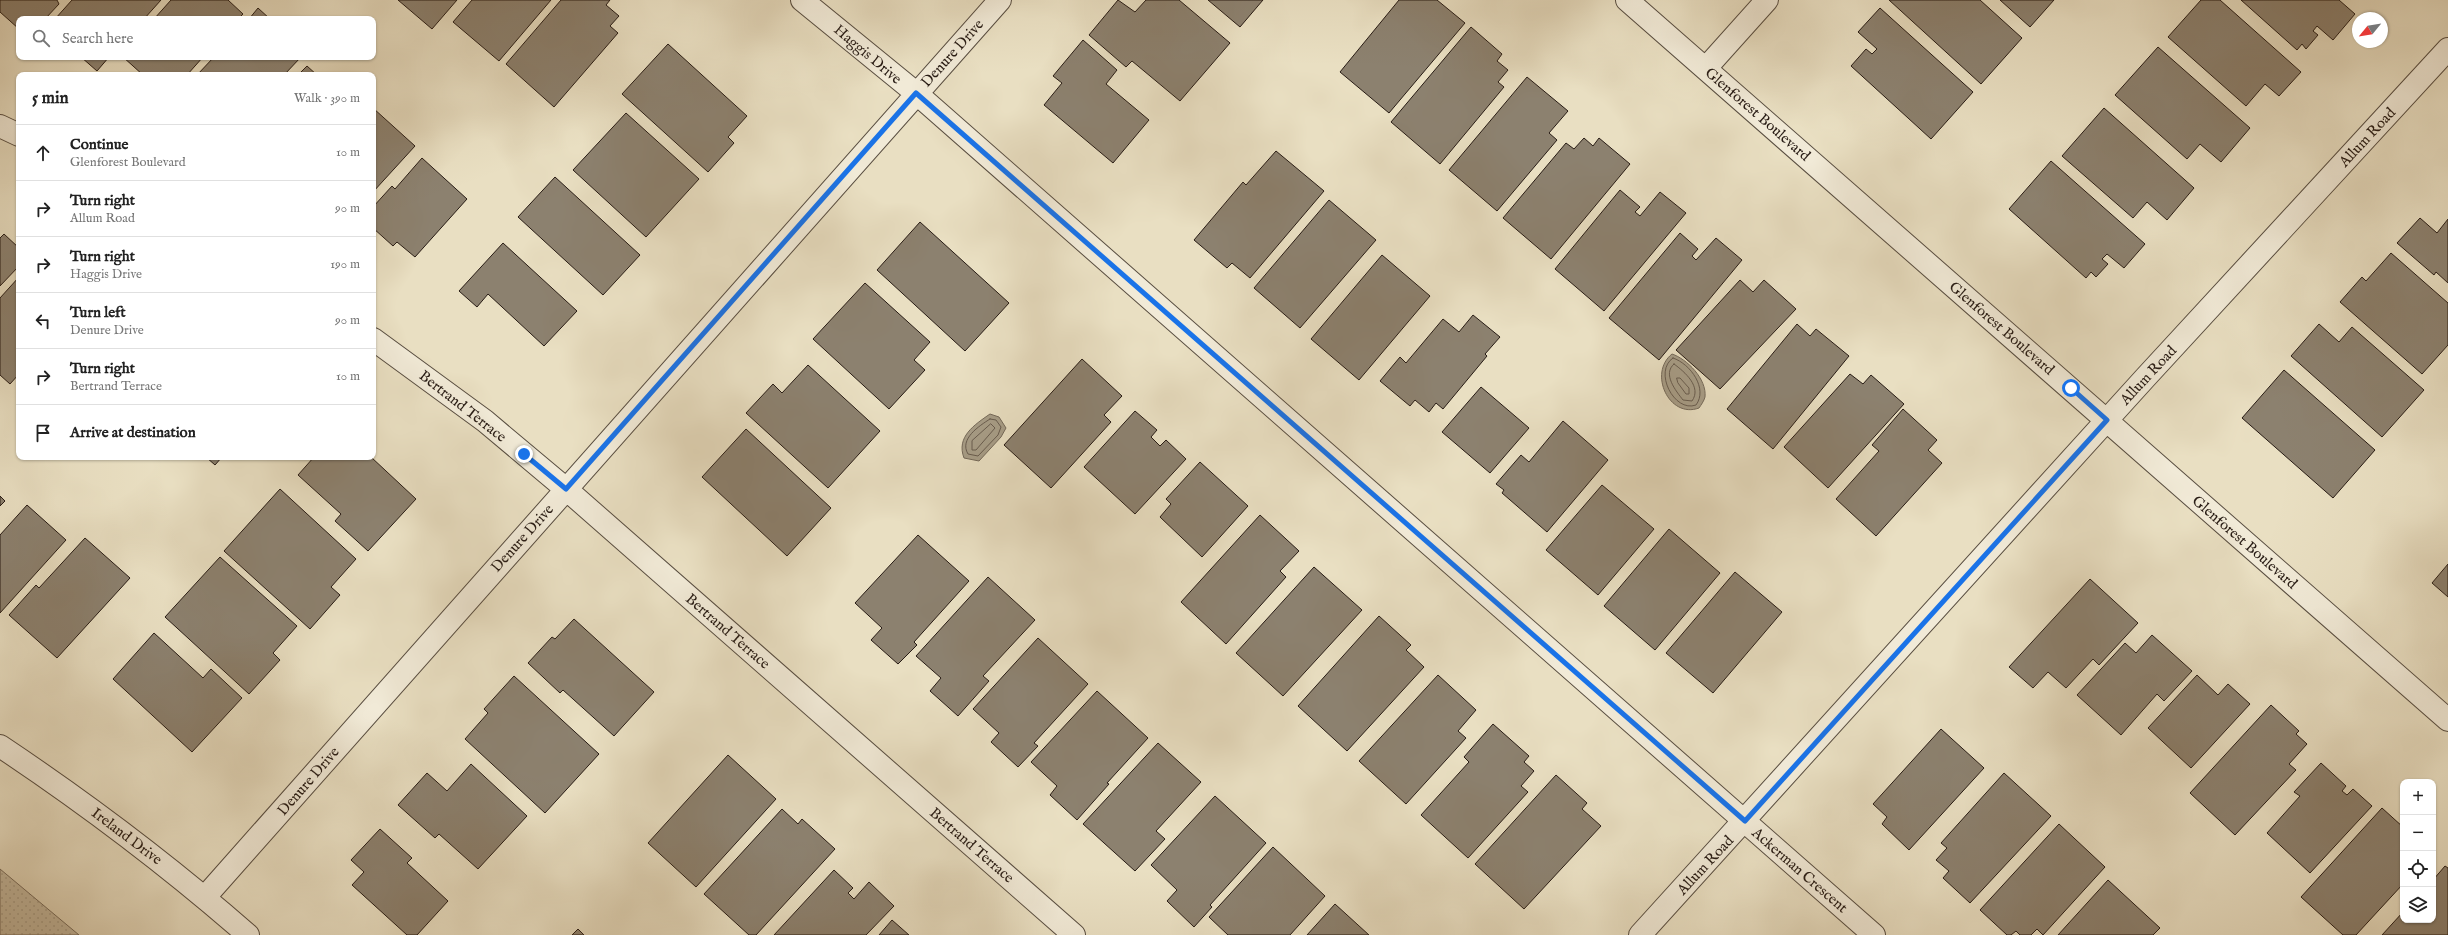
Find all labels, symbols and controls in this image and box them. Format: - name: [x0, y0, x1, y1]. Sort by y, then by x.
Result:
- north arrow: [2352, 12, 2388, 48]
- street label: Denure Drive: [917, 15, 988, 91]
- search box: [16, 16, 376, 60]
- street label: Haggis Drive: [830, 20, 906, 88]
- icon: search: [30, 27, 52, 49]
- text: Search here: [62, 29, 133, 48]
- street label: Glenforest Boulevard: [1701, 63, 1815, 166]
- text: 5 min: [32, 88, 69, 109]
- text: Walk · 390 m: [294, 90, 360, 107]
- street label: Allum Road: [2334, 103, 2401, 172]
- text: Continue: [70, 135, 128, 154]
- icon: ahead: [32, 142, 54, 164]
- text: 10 m: [336, 144, 360, 161]
- text: Glenforest Boulevard: [70, 154, 186, 171]
- text: Turn right: [70, 191, 135, 210]
- icon: right: [32, 198, 54, 220]
- text: 90 m: [335, 200, 360, 217]
- text: Allum Road: [70, 210, 135, 227]
- text: Turn right: [70, 247, 135, 266]
- icon: right: [32, 254, 54, 276]
- text: 190 m: [330, 256, 360, 273]
- text: Haggis Drive: [70, 266, 142, 283]
- street label: Glenforest Boulevard: [1945, 277, 2059, 380]
- text: Turn left: [70, 303, 126, 322]
- icon: left: [32, 310, 54, 332]
- text: 90 m: [335, 312, 360, 329]
- text: Denure Drive: [70, 322, 144, 339]
- street label: Allum Road: [2115, 341, 2182, 410]
- text: Turn right: [70, 359, 135, 378]
- icon: right: [32, 366, 54, 388]
- street label: Bertrand Terrace: [415, 366, 510, 447]
- text: 10 m: [336, 368, 360, 385]
- text: Bertrand Terrace: [70, 378, 162, 395]
- route start: [2062, 379, 2080, 397]
- icon: arrive: [32, 422, 54, 444]
- text: Arrive at destination: [70, 423, 196, 442]
- route end: [515, 445, 533, 463]
- street label: Glenforest Boulevard: [2188, 491, 2302, 594]
- street label: Denure Drive: [487, 500, 558, 576]
- street label: Bertrand Terrace: [681, 589, 774, 673]
- street label: Denure Drive: [273, 743, 344, 820]
- map controls: [2400, 779, 2436, 923]
- button: +: [2400, 779, 2436, 815]
- street label: Bertrand Terrace: [925, 803, 1018, 887]
- street label: Ireland Drive: [88, 804, 166, 869]
- button: −: [2400, 815, 2436, 851]
- street label: Ackerman Crescent: [1747, 823, 1852, 917]
- street label: Allum Road: [1672, 831, 1739, 900]
- button: locate: [2400, 851, 2436, 887]
- button: layers: [2400, 887, 2436, 923]

